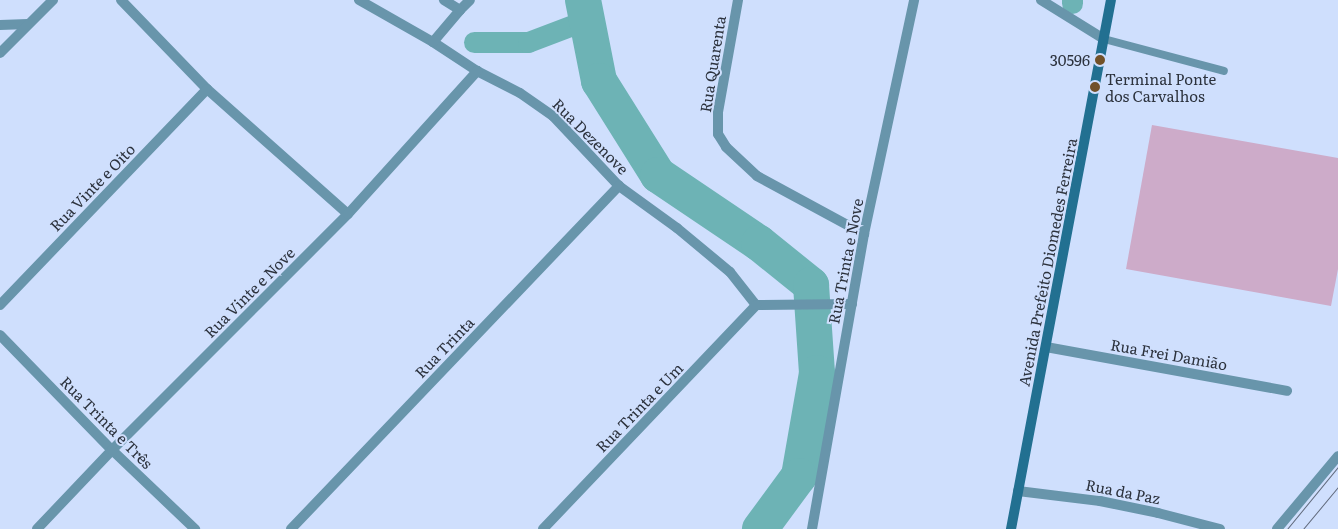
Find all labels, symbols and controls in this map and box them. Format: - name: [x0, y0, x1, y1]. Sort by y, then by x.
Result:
- street label: Rua Quarenta: [695, 14, 729, 114]
- place label: 30596: [1050, 51, 1090, 69]
- marker: 30596: [1094, 54, 1106, 66]
- place label: Terminal Ponte dos Carvalhos: [1105, 69, 1216, 104]
- marker: Terminal Ponte dos Carvalhos: [1089, 81, 1101, 93]
- street label: Rua Dezenove: [549, 94, 633, 178]
- street label: Avenida Prefeito Diomedes Ferreira: [1014, 136, 1080, 388]
- street label: Rua Vinte e Oito: [46, 140, 138, 234]
- street label: Rua Trinta e Nove: [824, 197, 866, 325]
- street label: Rua Vinte e Nove: [200, 243, 298, 341]
- street label: Rua Trinta: [411, 313, 477, 381]
- street label: Rua Frei Damião: [1109, 335, 1229, 373]
- street label: Rua Trinta e Um: [592, 359, 686, 455]
- street label: Rua Trinta e Três: [57, 372, 157, 472]
- street label: Rua da Paz: [1084, 475, 1162, 507]

